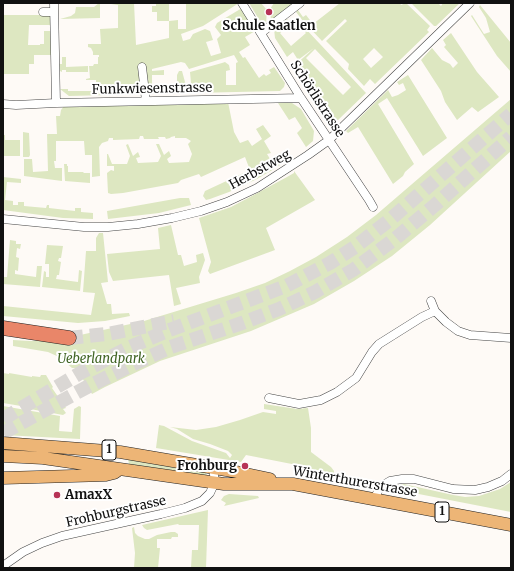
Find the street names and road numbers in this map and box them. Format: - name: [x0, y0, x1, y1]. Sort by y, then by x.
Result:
- street label: Schörlistrasse: [287, 58, 347, 140]
- street label: Funkwiesenstrasse: [92, 80, 212, 98]
- street label: Herbstweg: [227, 147, 293, 193]
- road number: 1: [102, 440, 116, 460]
- street label: Winterthurerstrasse: [292, 463, 418, 501]
- street label: Frohburgstrasse: [65, 493, 167, 531]
- road number: 1: [435, 502, 449, 522]

